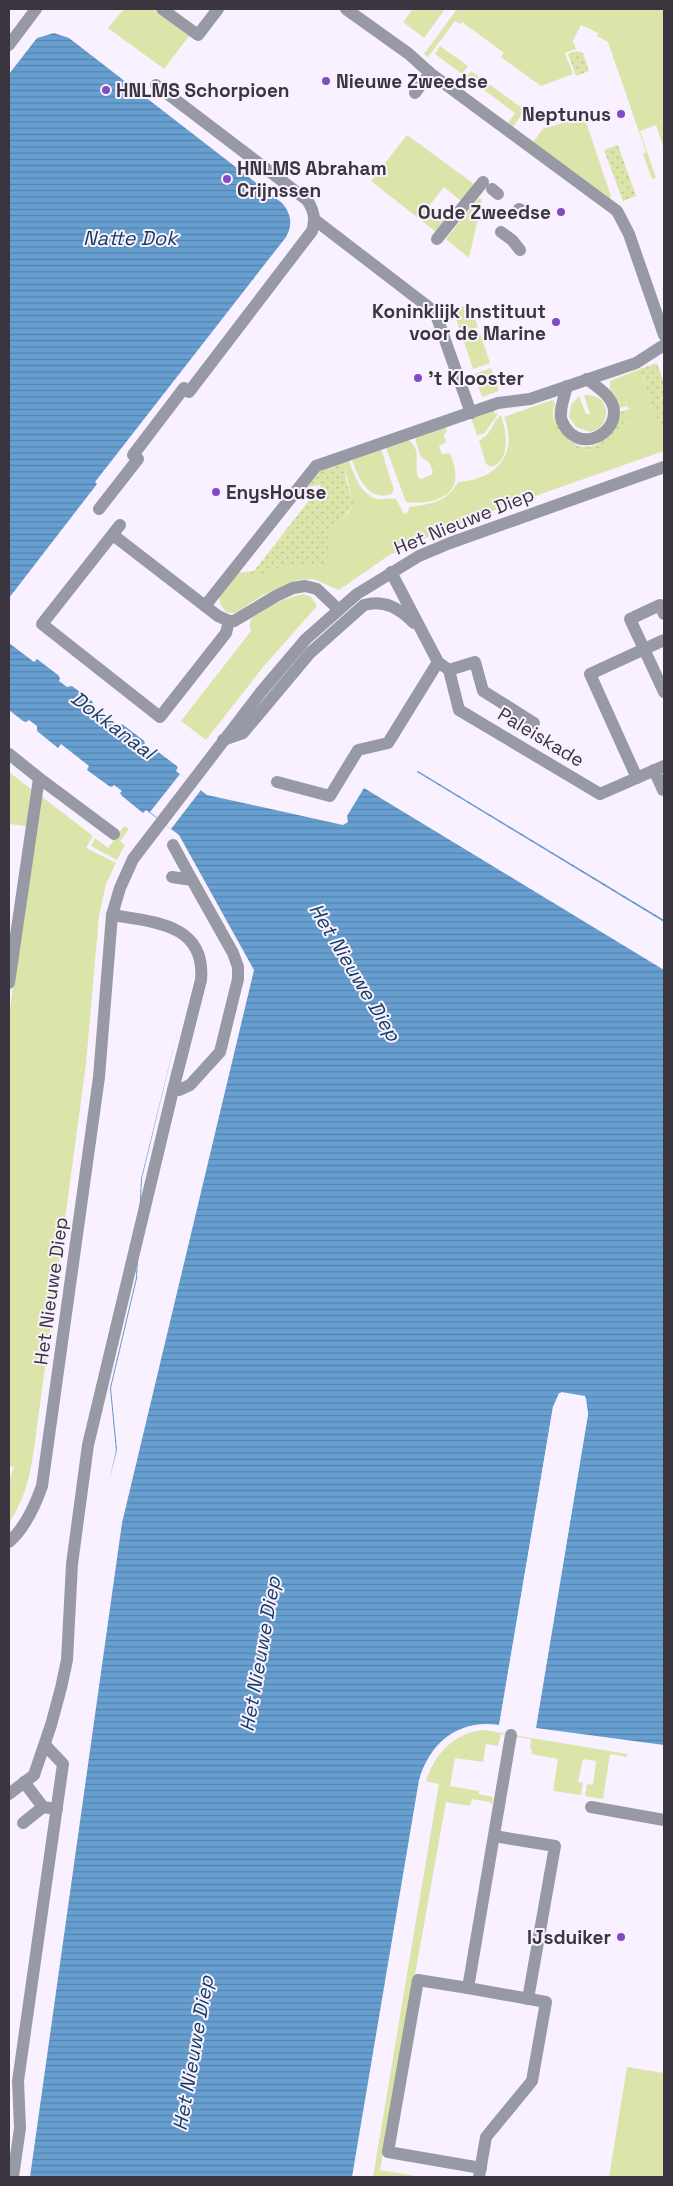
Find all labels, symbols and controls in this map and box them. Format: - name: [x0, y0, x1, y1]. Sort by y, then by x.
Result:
- place label: Nieuwe Zweedse: [336, 69, 488, 94]
- marker: Nieuwe Zweedse: [320, 75, 332, 87]
- place label: HNLMS Schorpioen: [116, 78, 290, 103]
- marker: HNLMS Schorpioen: [100, 84, 112, 96]
- place label: Neptunus: [522, 102, 611, 127]
- marker: Neptunus: [615, 108, 627, 120]
- place label: HNLMS Abraham Crijnssen: [237, 156, 387, 203]
- marker: HNLMS Abraham Crijnssen: [221, 173, 233, 185]
- place label: Oude Zweedse: [418, 200, 551, 225]
- marker: Oude Zweedse: [555, 206, 567, 218]
- water label: Natte Dok: [83, 225, 179, 251]
- place label: Koninklijk Instituut voor de Marine: [372, 299, 546, 346]
- marker: Koninklijk Instituut voor de Marine: [550, 316, 562, 328]
- place label: 't Klooster: [428, 366, 524, 391]
- marker: 't Klooster: [412, 372, 424, 384]
- place label: EnysHouse: [226, 480, 326, 505]
- street label: Het Nieuwe Diep: [390, 481, 538, 561]
- marker: EnysHouse: [210, 486, 222, 498]
- water label: Dokkanaal: [66, 685, 162, 766]
- street label: Paleiskade: [493, 701, 589, 773]
- water label: Het Nieuwe Diep: [303, 898, 407, 1047]
- street label: Het Nieuwe Diep: [28, 1215, 74, 1367]
- water label: Het Nieuwe Diep: [234, 1573, 287, 1733]
- place label: IJsduiker: [527, 1925, 611, 1950]
- marker: IJsduiker: [615, 1931, 627, 1943]
- water label: Het Nieuwe Diep: [167, 1972, 220, 2132]

